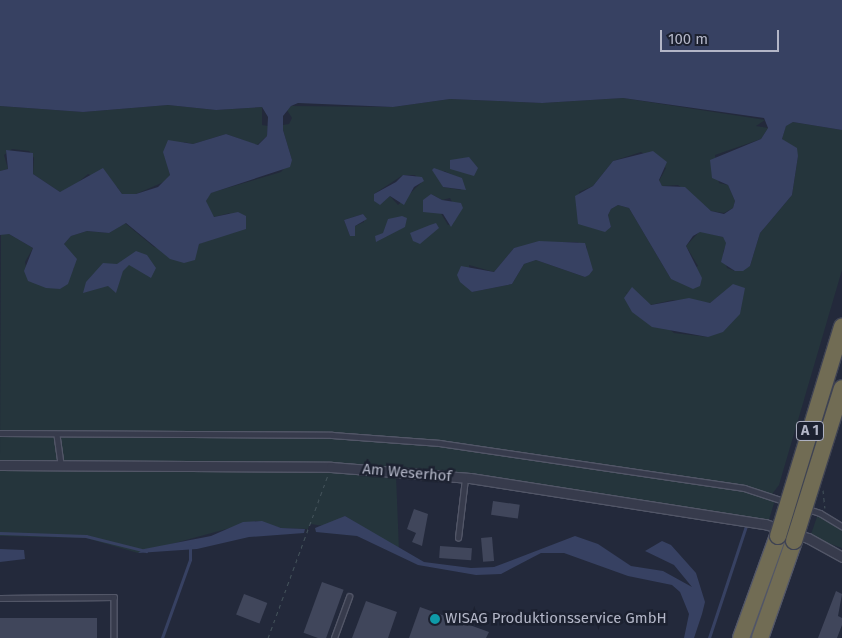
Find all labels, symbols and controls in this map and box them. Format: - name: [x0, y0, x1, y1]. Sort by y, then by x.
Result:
- scale bar: [662, 20, 781, 52]
- text: 100 m: [668, 30, 708, 48]
- road number: A 1: [795, 420, 825, 442]
- street label: Am Weserhof: [362, 460, 452, 486]
- place label: WISAG Produktionsservice GmbH: [445, 610, 667, 628]
- marker: WISAG Produktionsservice GmbH: [429, 613, 441, 625]

